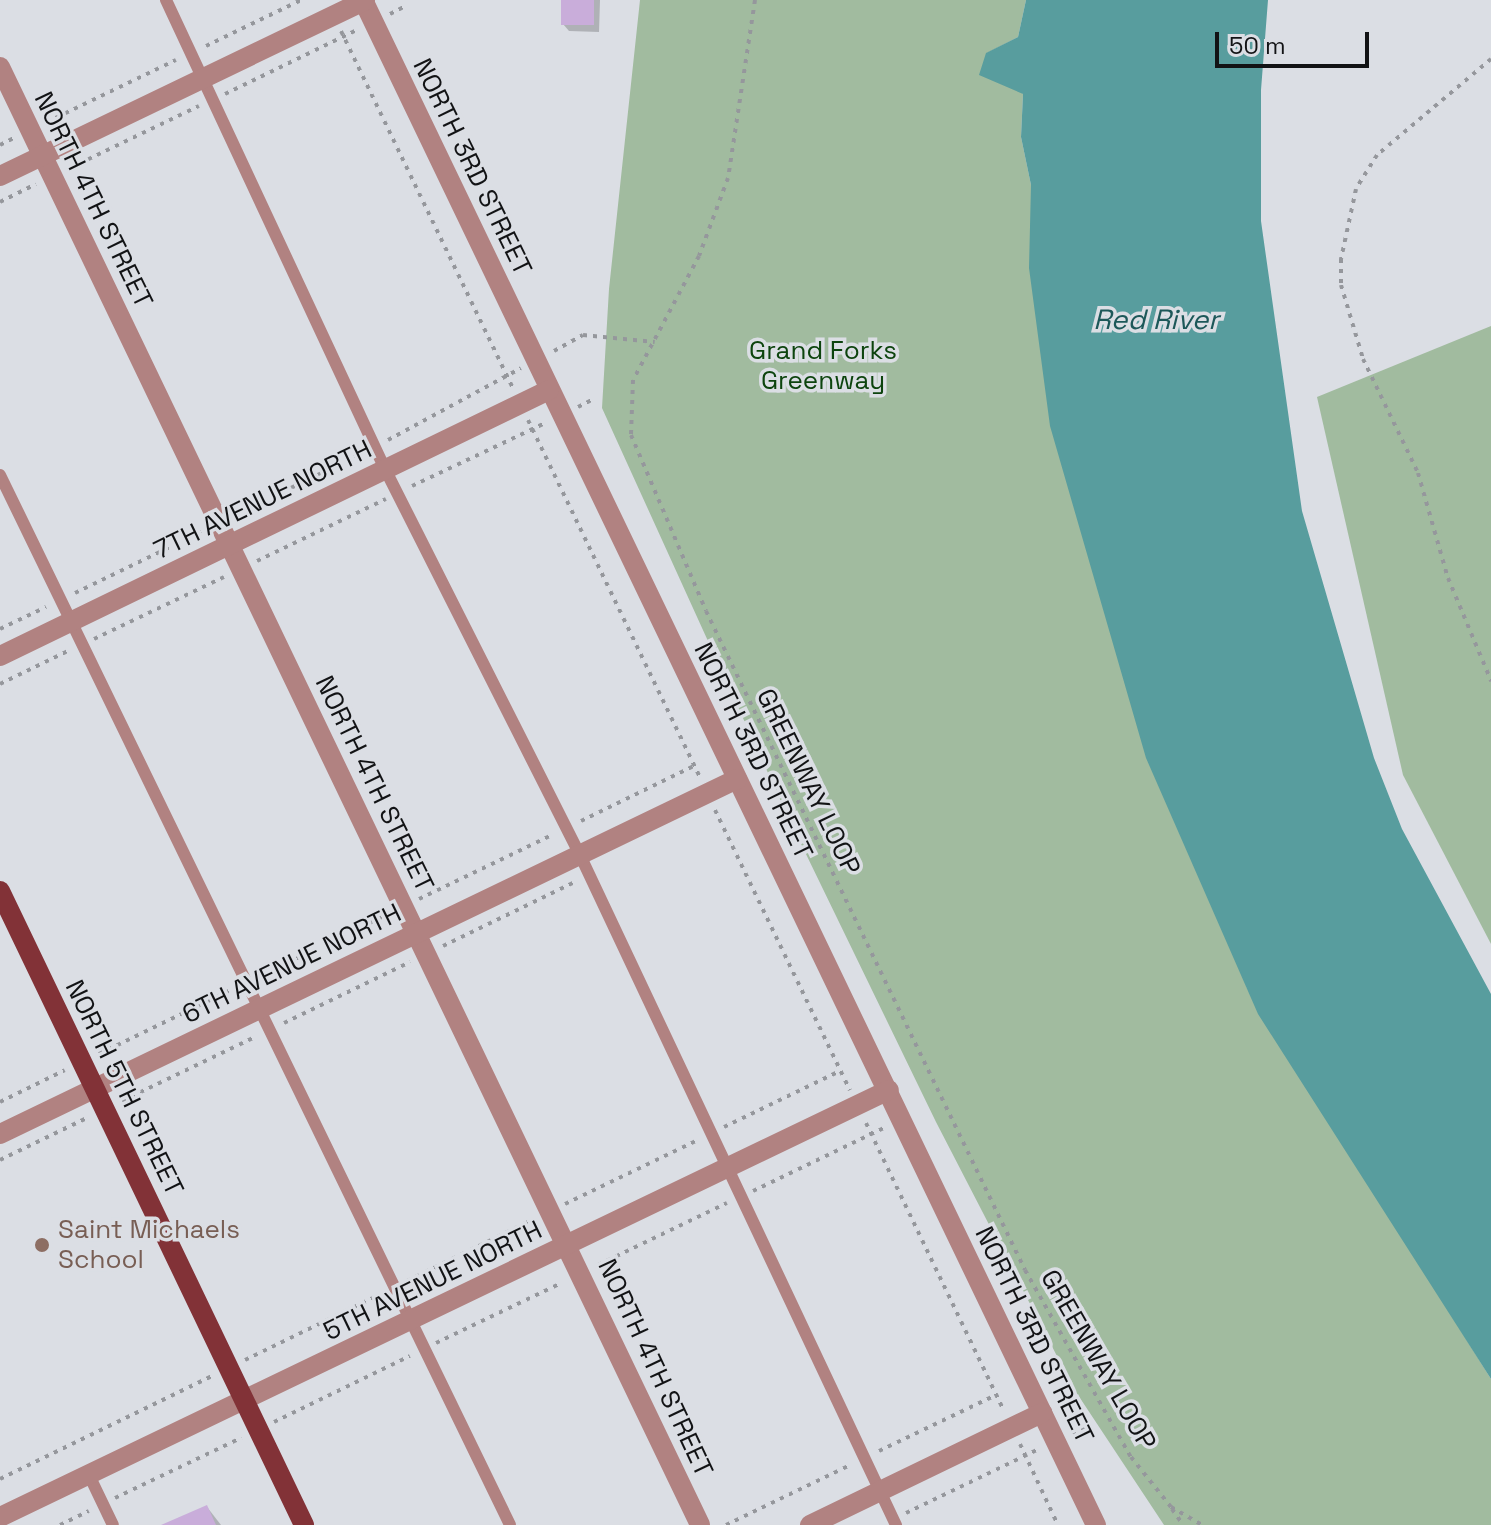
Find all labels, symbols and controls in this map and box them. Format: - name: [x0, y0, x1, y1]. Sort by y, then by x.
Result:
- scale bar: [1219, 16, 1373, 66]
- text: 50 m: [1229, 30, 1286, 61]
- street label: NORTH 3RD STREET: [406, 54, 538, 280]
- street label: NORTH 4TH STREET: [27, 87, 159, 313]
- water label: Red River: [1093, 302, 1219, 336]
- park label: Grand Forks Greenway: [749, 335, 897, 396]
- street label: 7TH AVENUE NORTH: [149, 434, 377, 566]
- street label: NORTH 3RD STREET: [687, 638, 819, 864]
- street label: NORTH 4TH STREET: [308, 671, 440, 897]
- street label: GREENWAY LOOP: [749, 684, 867, 880]
- street label: 6TH AVENUE NORTH: [177, 897, 407, 1031]
- street label: NORTH 5TH STREET: [58, 975, 190, 1201]
- place label: Saint Michaels School: [58, 1214, 240, 1276]
- street label: 5TH AVENUE NORTH: [319, 1215, 547, 1347]
- street label: NORTH 3RD STREET: [968, 1222, 1100, 1448]
- marker: Saint Michaels School: [33, 1236, 51, 1254]
- street label: NORTH 4TH STREET: [591, 1254, 719, 1482]
- street label: GREENWAY LOOP: [1034, 1264, 1162, 1456]

